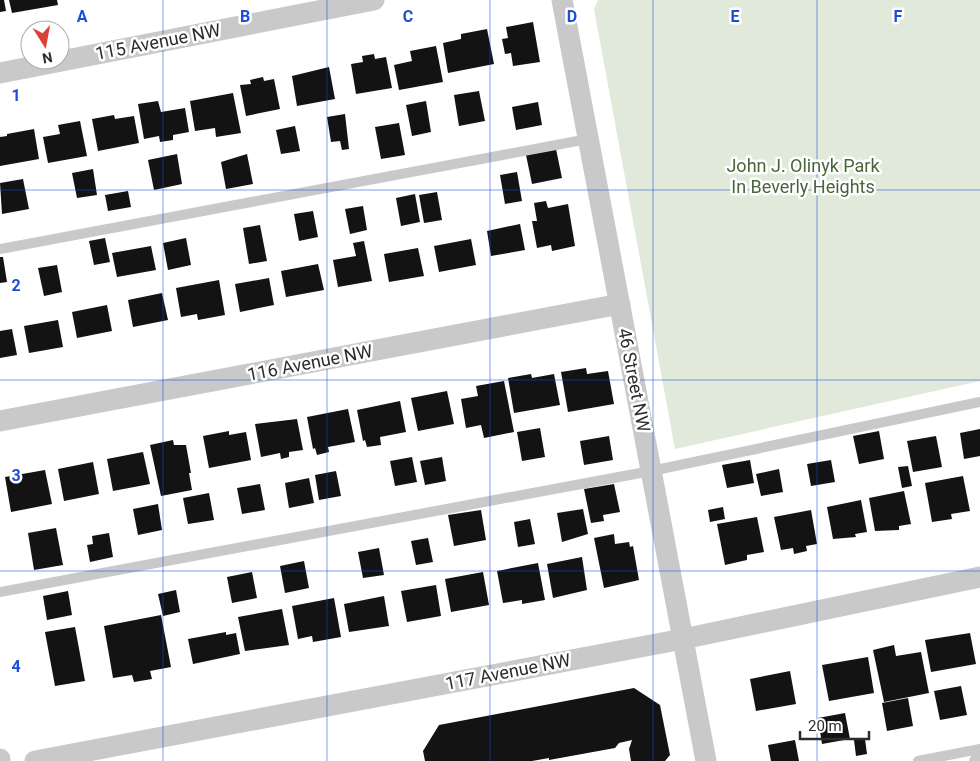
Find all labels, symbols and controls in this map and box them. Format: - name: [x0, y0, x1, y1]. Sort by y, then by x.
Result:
- text: A: [77, 7, 88, 26]
- text: B: [240, 7, 250, 26]
- text: C: [403, 7, 413, 26]
- text: D: [567, 7, 577, 26]
- text: E: [731, 7, 740, 26]
- text: F: [894, 7, 903, 26]
- street label: 115 Avenue NW: [94, 19, 222, 64]
- north arrow: [20, 20, 70, 70]
- text: N: [41, 49, 54, 67]
- text: 1: [11, 86, 21, 105]
- park label: John J. Olinyk Park In Beverly Heights: [726, 155, 880, 197]
- text: 2: [11, 276, 21, 295]
- street label: 46 Street NW: [614, 326, 655, 434]
- street label: 116 Avenue NW: [246, 340, 374, 385]
- text: 3: [11, 466, 21, 485]
- street label: 117 Avenue NW: [444, 649, 572, 694]
- text: 4: [11, 657, 21, 676]
- scale bar: [800, 708, 869, 740]
- text: 20 m: [808, 717, 842, 735]

